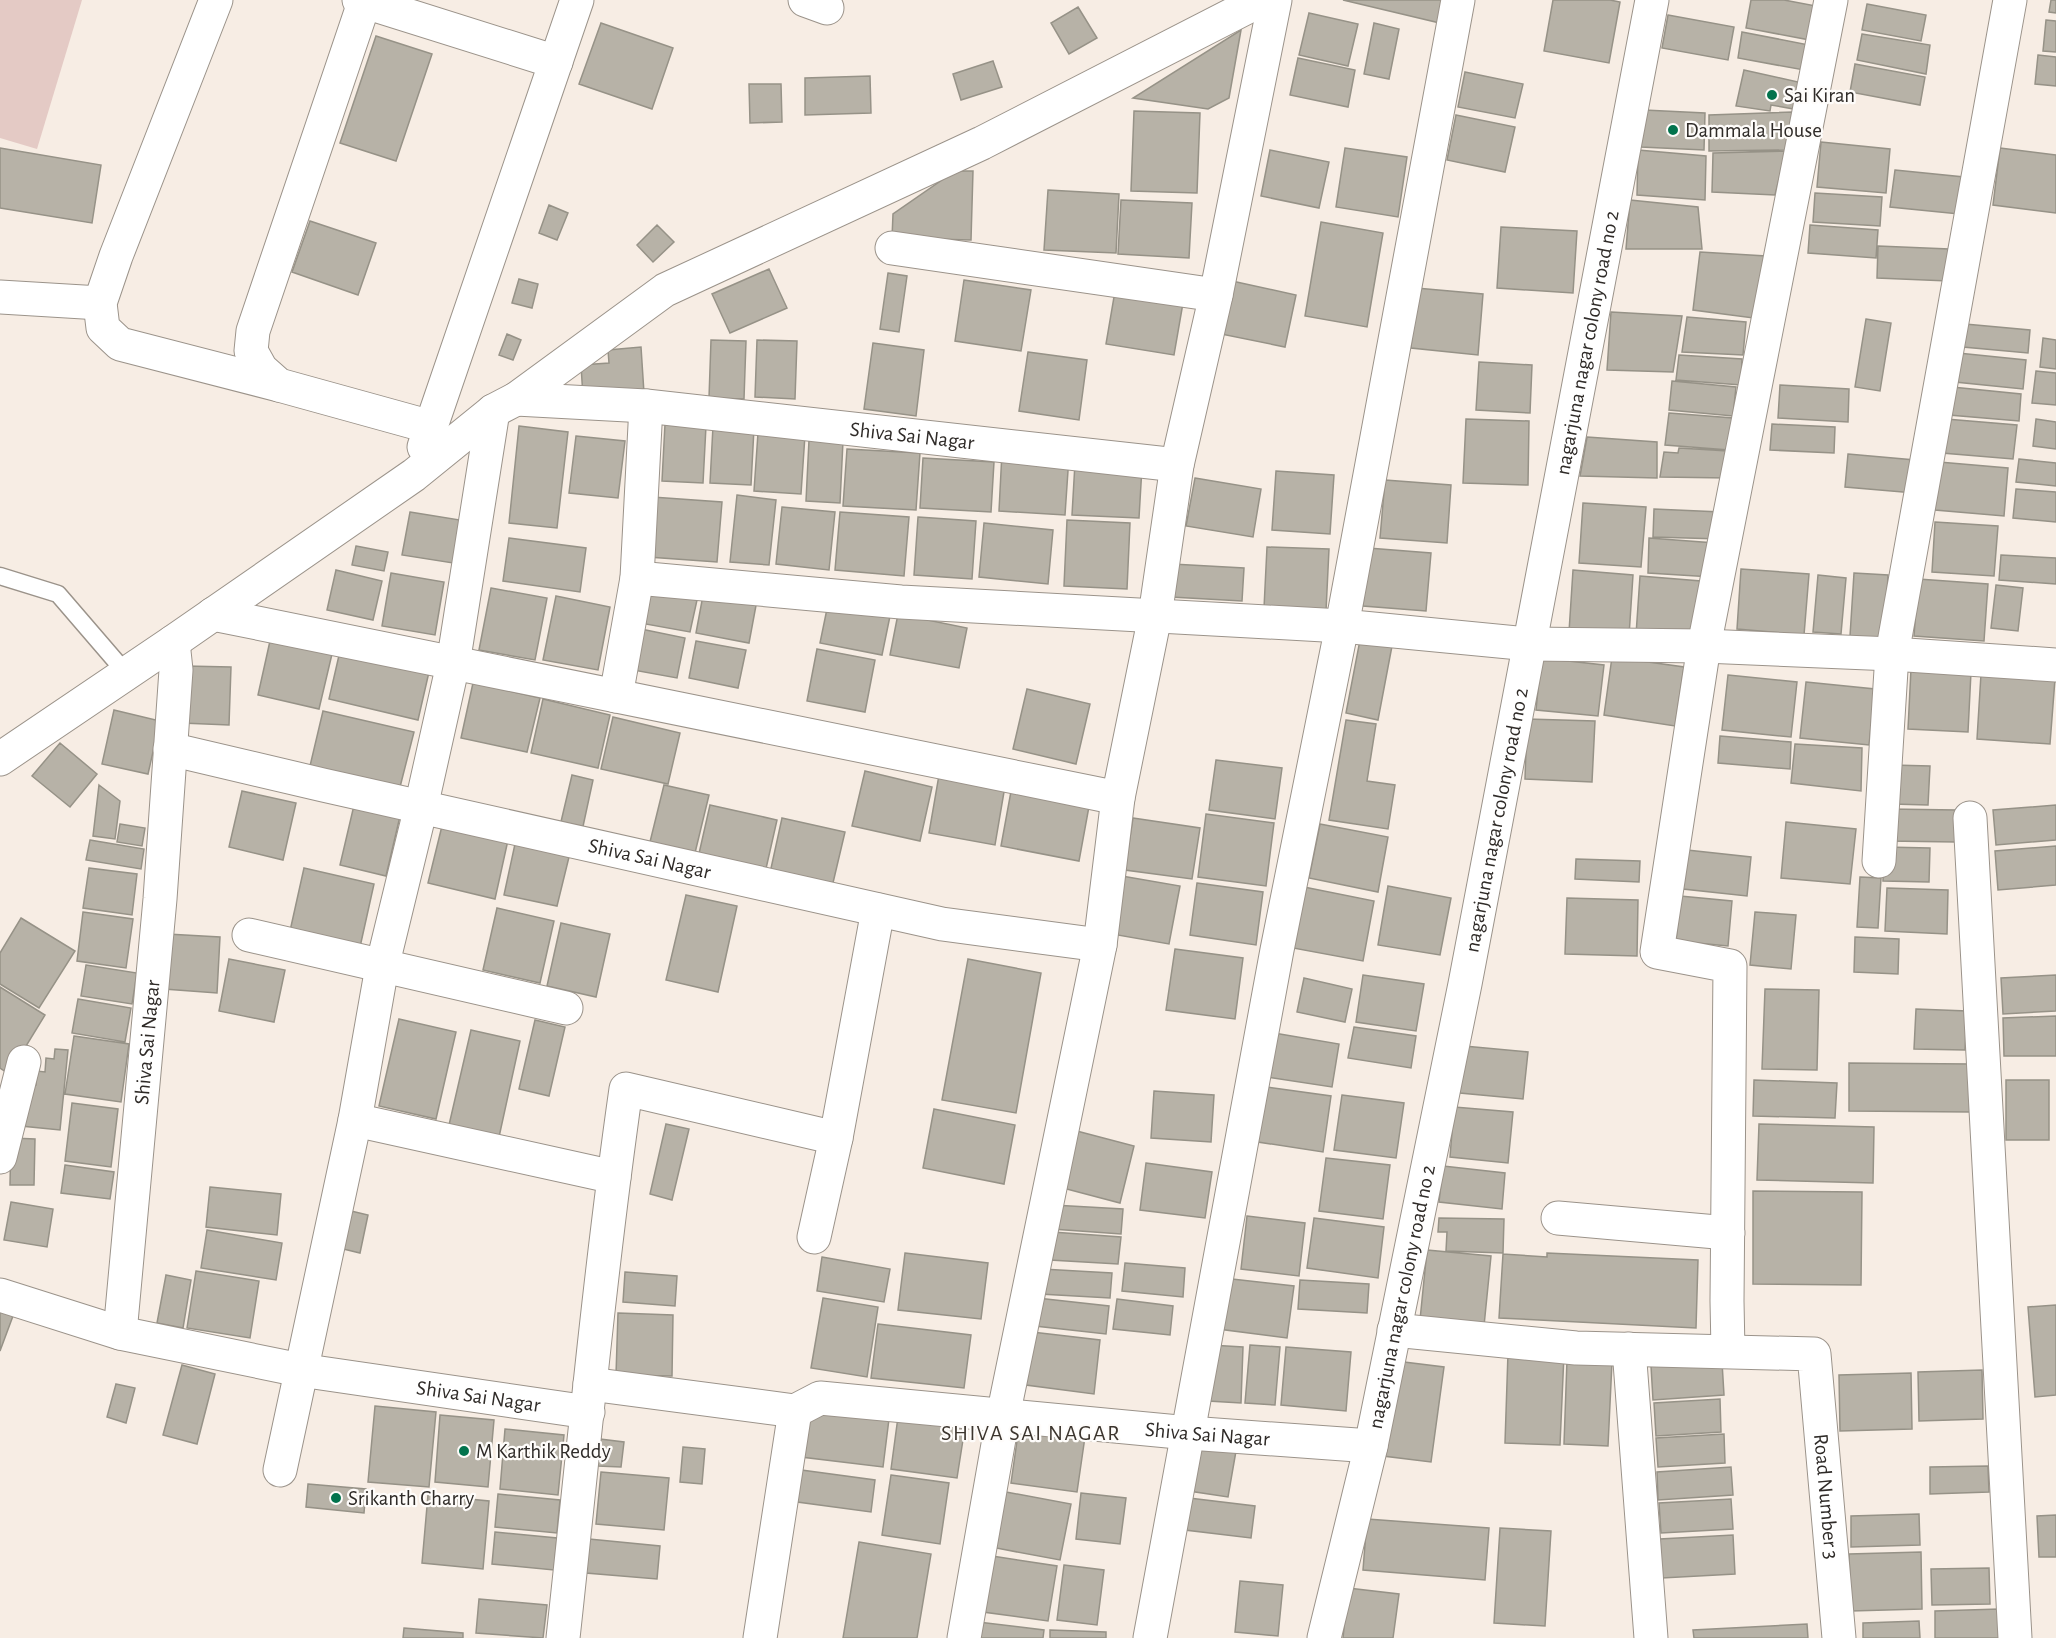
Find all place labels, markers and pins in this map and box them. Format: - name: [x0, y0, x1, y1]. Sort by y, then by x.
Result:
- place label: Sai Kiran: [1784, 85, 1855, 106]
- marker: Sai Kiran: [1765, 88, 1779, 102]
- place label: Dammala House: [1685, 120, 1822, 141]
- marker: Dammala House: [1666, 123, 1680, 137]
- place label: M Karthik Reddy: [476, 1441, 611, 1462]
- marker: M Karthik Reddy: [457, 1444, 471, 1458]
- place label: Srikanth Charry: [348, 1488, 474, 1509]
- marker: Srikanth Charry: [329, 1491, 343, 1505]

